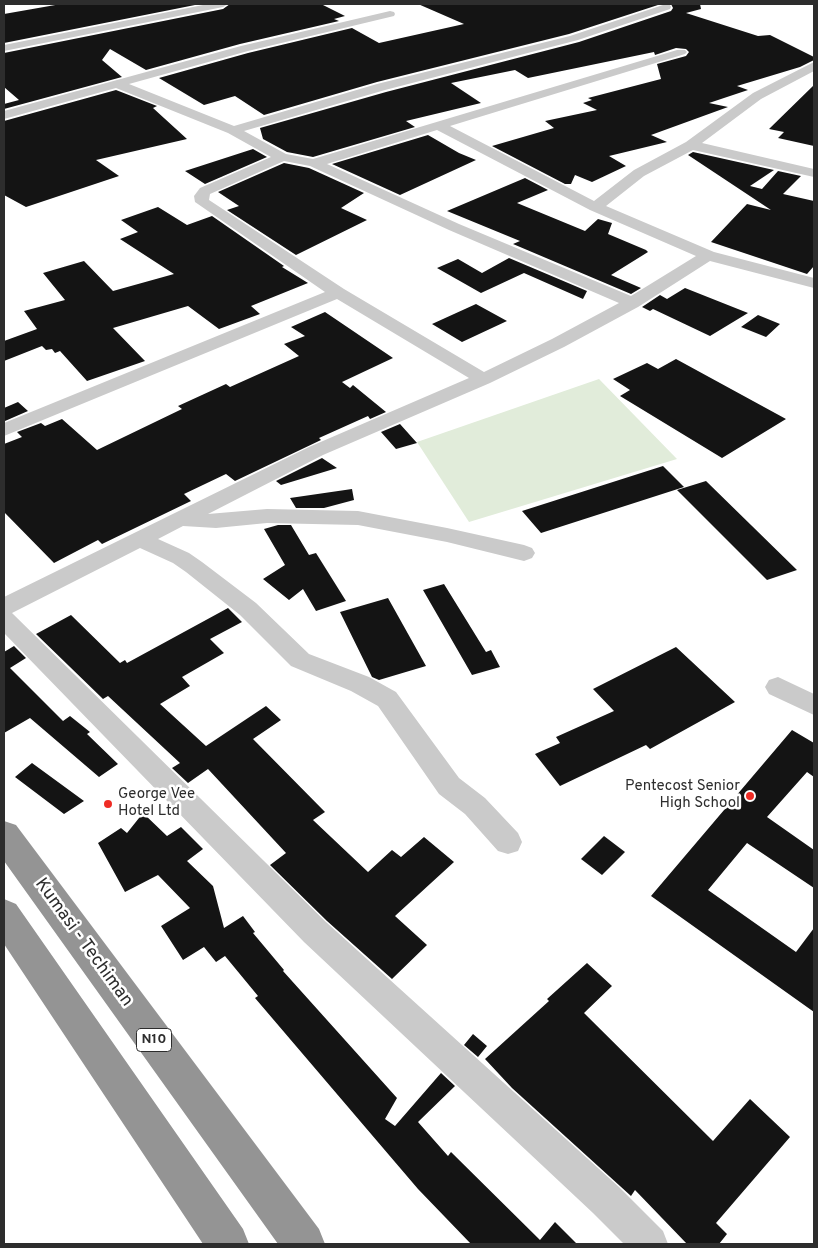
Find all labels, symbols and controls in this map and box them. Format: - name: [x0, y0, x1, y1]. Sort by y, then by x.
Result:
- place label: Pentecost Senior High School: [625, 778, 740, 813]
- place label: George Vee Hotel Ltd: [118, 786, 195, 821]
- marker: Pentecost Senior High School: [744, 790, 756, 802]
- marker: George Vee Hotel Ltd: [102, 798, 114, 810]
- street label: Kumasi - Techiman: [29, 875, 137, 1011]
- road number: N10: [136, 1028, 172, 1052]

